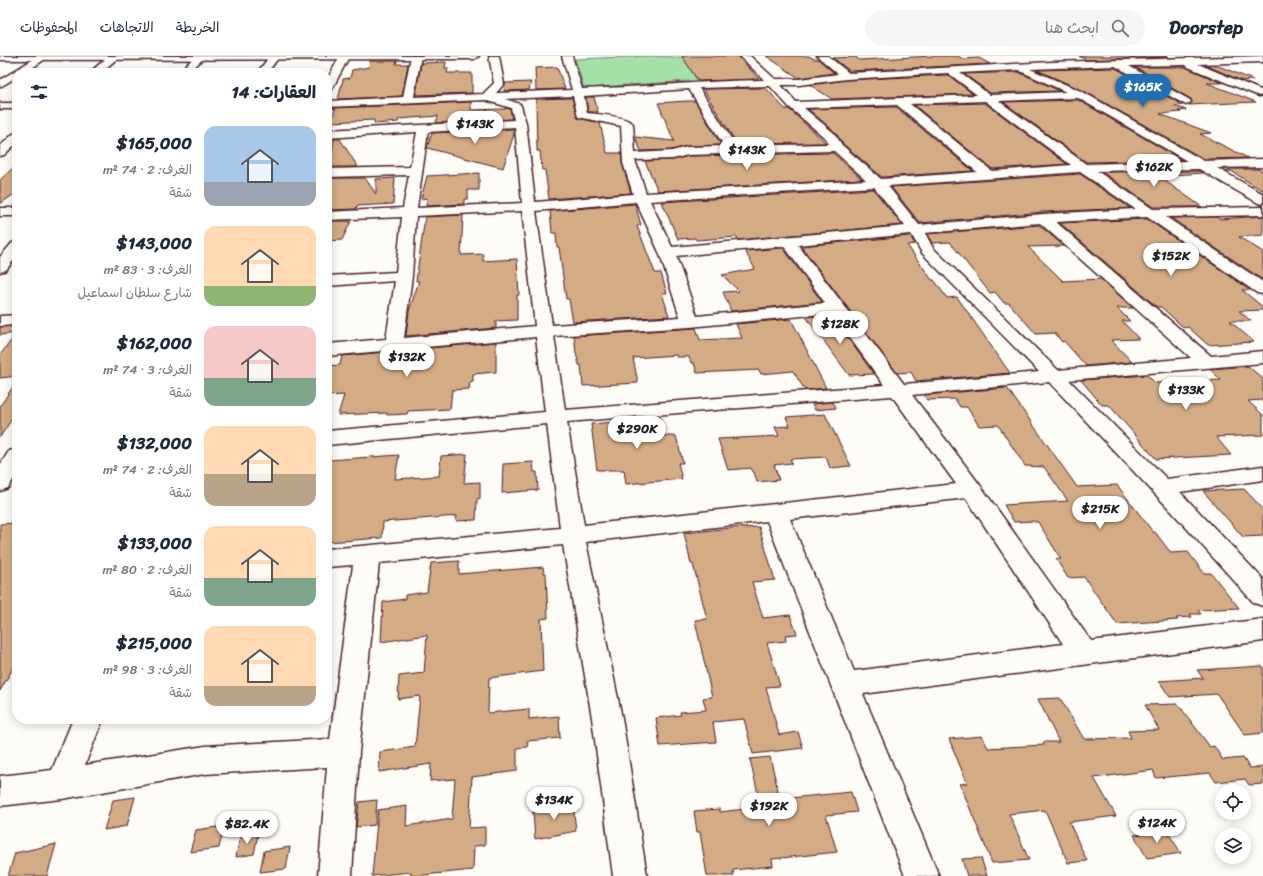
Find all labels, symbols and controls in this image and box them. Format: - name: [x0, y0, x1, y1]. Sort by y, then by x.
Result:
- search box: [865, 10, 1145, 46]
- text: Doorstep: [1169, 11, 1243, 44]
- text: المحفوظات: [20, 15, 78, 40]
- text: الاتجاهات: [100, 15, 154, 40]
- text: الخريطة: [176, 15, 219, 40]
- text: ابحث هنا: [1045, 15, 1099, 41]
- icon: search: [1109, 17, 1131, 39]
- pin: $165K: [1115, 74, 1171, 108]
- text: $165K: [1124, 75, 1162, 98]
- text: العقارات: 14: [232, 77, 316, 107]
- icon: filters: [28, 81, 50, 103]
- pin: $143K: [447, 111, 503, 145]
- text: $143K: [456, 112, 494, 135]
- text: $165,000: [116, 128, 192, 158]
- pin: $143K: [719, 137, 775, 171]
- text: $143K: [728, 138, 766, 161]
- icon: home: [236, 142, 284, 190]
- pin: $162K: [1126, 154, 1182, 188]
- text: $162K: [1135, 155, 1173, 178]
- text: الغرف: 2 · 74 m²: [103, 158, 192, 181]
- text: شقة: [169, 181, 192, 204]
- text: $143,000: [117, 228, 192, 258]
- icon: home: [236, 242, 284, 290]
- pin: $152K: [1143, 243, 1199, 277]
- text: $152K: [1152, 244, 1190, 267]
- text: الغرف: 3 · 83 m²: [104, 258, 192, 281]
- text: شارع سلطان اسماعيل: [78, 281, 192, 304]
- pin: $128K: [812, 311, 868, 345]
- text: $128K: [821, 312, 859, 335]
- text: $162,000: [117, 328, 192, 358]
- icon: home: [236, 342, 284, 390]
- pin: $132K: [379, 344, 435, 378]
- text: $132K: [389, 345, 425, 368]
- text: الغرف: 3 · 74 m²: [103, 358, 192, 381]
- pin: $133K: [1158, 377, 1214, 411]
- text: $133K: [1168, 378, 1204, 401]
- text: شقة: [169, 381, 192, 404]
- pin: $290K: [609, 416, 665, 450]
- text: $290K: [617, 417, 657, 440]
- text: $132,000: [117, 428, 192, 458]
- icon: home: [236, 442, 284, 490]
- text: الغرف: 2 · 74 m²: [103, 458, 192, 481]
- text: شقة: [169, 481, 192, 504]
- pin: $215K: [1072, 496, 1128, 530]
- text: $215K: [1081, 497, 1119, 520]
- text: $133,000: [118, 528, 192, 558]
- icon: home: [236, 542, 284, 590]
- text: الغرف: 2 · 80 m²: [102, 558, 192, 581]
- text: شقة: [169, 581, 192, 604]
- text: $215,000: [116, 628, 192, 658]
- icon: home: [236, 642, 284, 690]
- text: الغرف: 3 · 98 m²: [103, 658, 192, 681]
- text: شقة: [169, 681, 192, 704]
- map controls: [1215, 784, 1251, 864]
- button: locate: [1215, 784, 1251, 820]
- pin: $134K: [526, 787, 582, 821]
- text: $134K: [535, 788, 573, 811]
- pin: $192K: [741, 793, 797, 827]
- text: $192K: [750, 794, 788, 817]
- pin: $124K: [1129, 810, 1185, 844]
- pin: $82.4K: [214, 811, 280, 845]
- text: $124K: [1138, 811, 1176, 834]
- text: $82.4K: [225, 812, 269, 835]
- button: layers: [1215, 828, 1251, 864]

